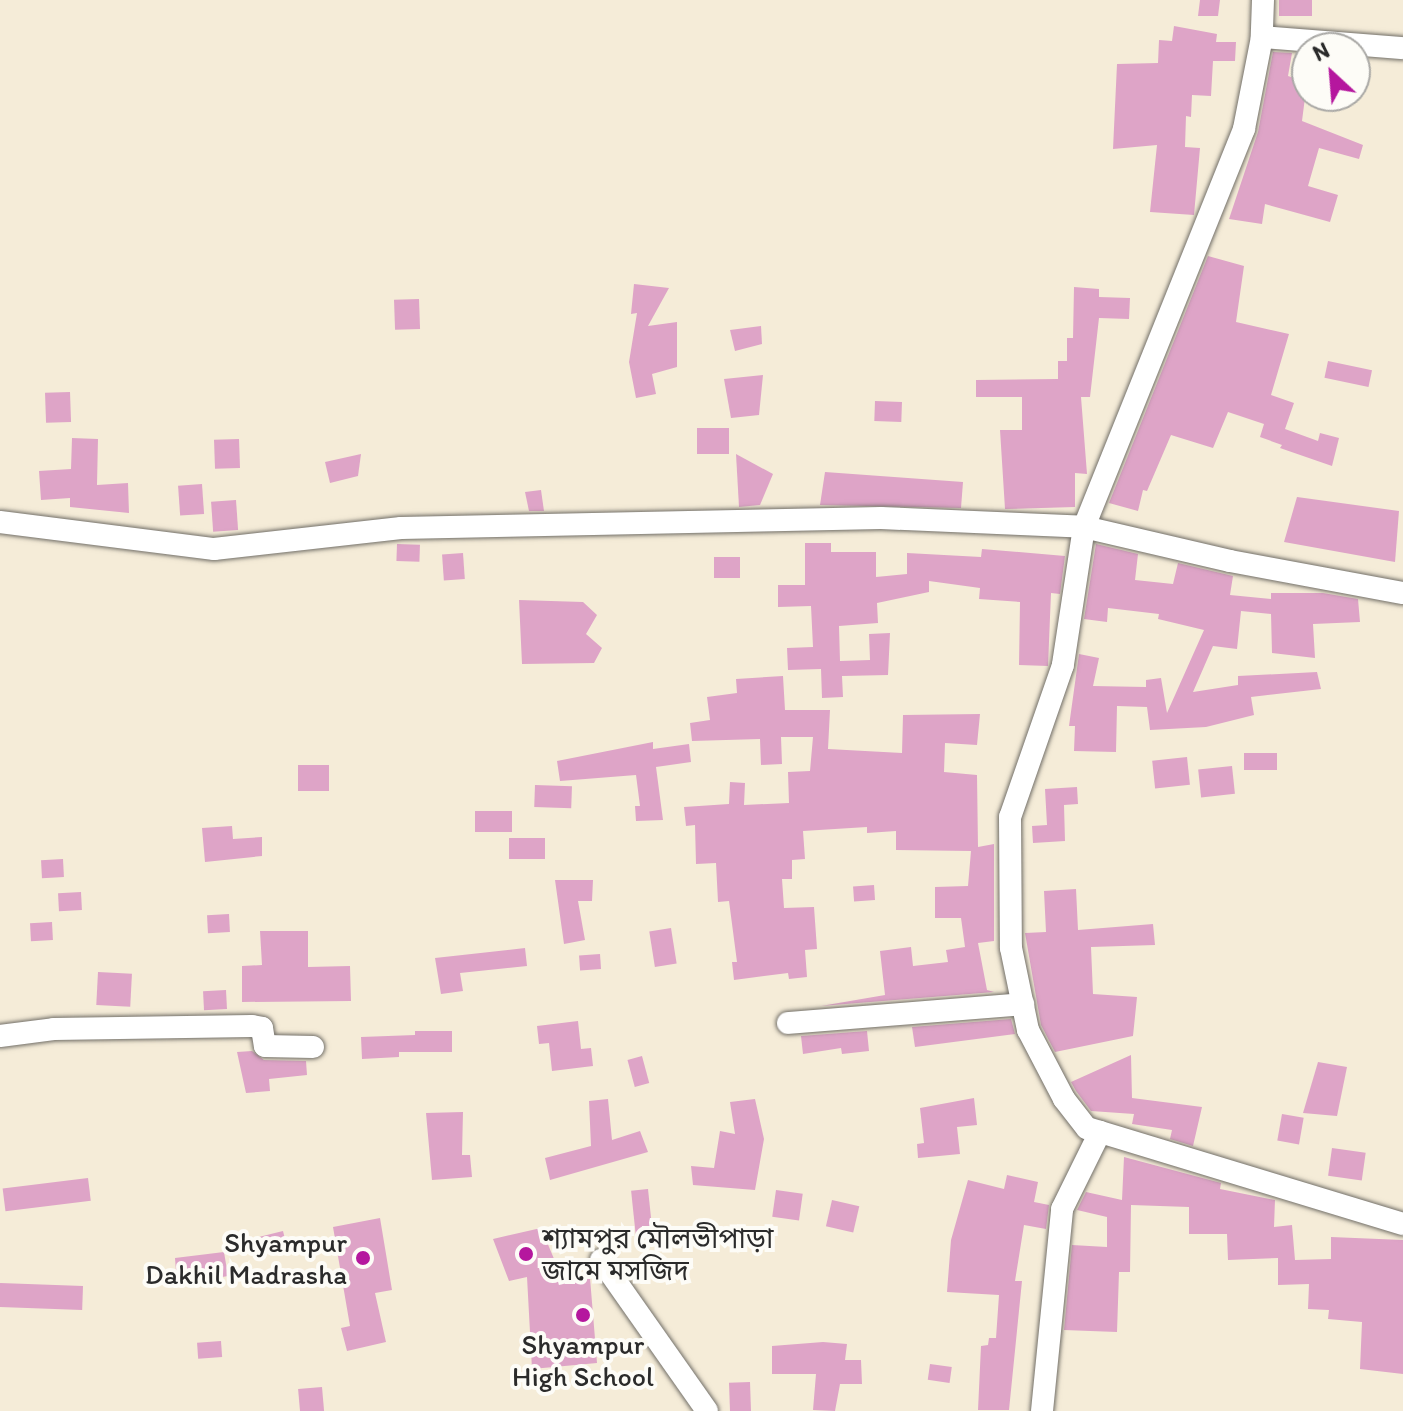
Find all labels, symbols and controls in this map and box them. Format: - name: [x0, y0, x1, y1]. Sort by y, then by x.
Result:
- north arrow: [1291, 32, 1371, 112]
- text: N: [1309, 36, 1334, 67]
- place label: শ্যামপুর মৌলভীপাড়া জামে মসজিদ: [542, 1221, 773, 1287]
- place label: Shyampur Dakhil Madrasha: [145, 1225, 347, 1291]
- marker: শ্যামপুর মৌলভীপাড়া জামে মসজিদ: [517, 1245, 535, 1263]
- marker: Shyampur Dakhil Madrasha: [354, 1249, 372, 1267]
- marker: Shyampur High School: [574, 1306, 592, 1324]
- place label: Shyampur High School: [512, 1327, 654, 1393]

